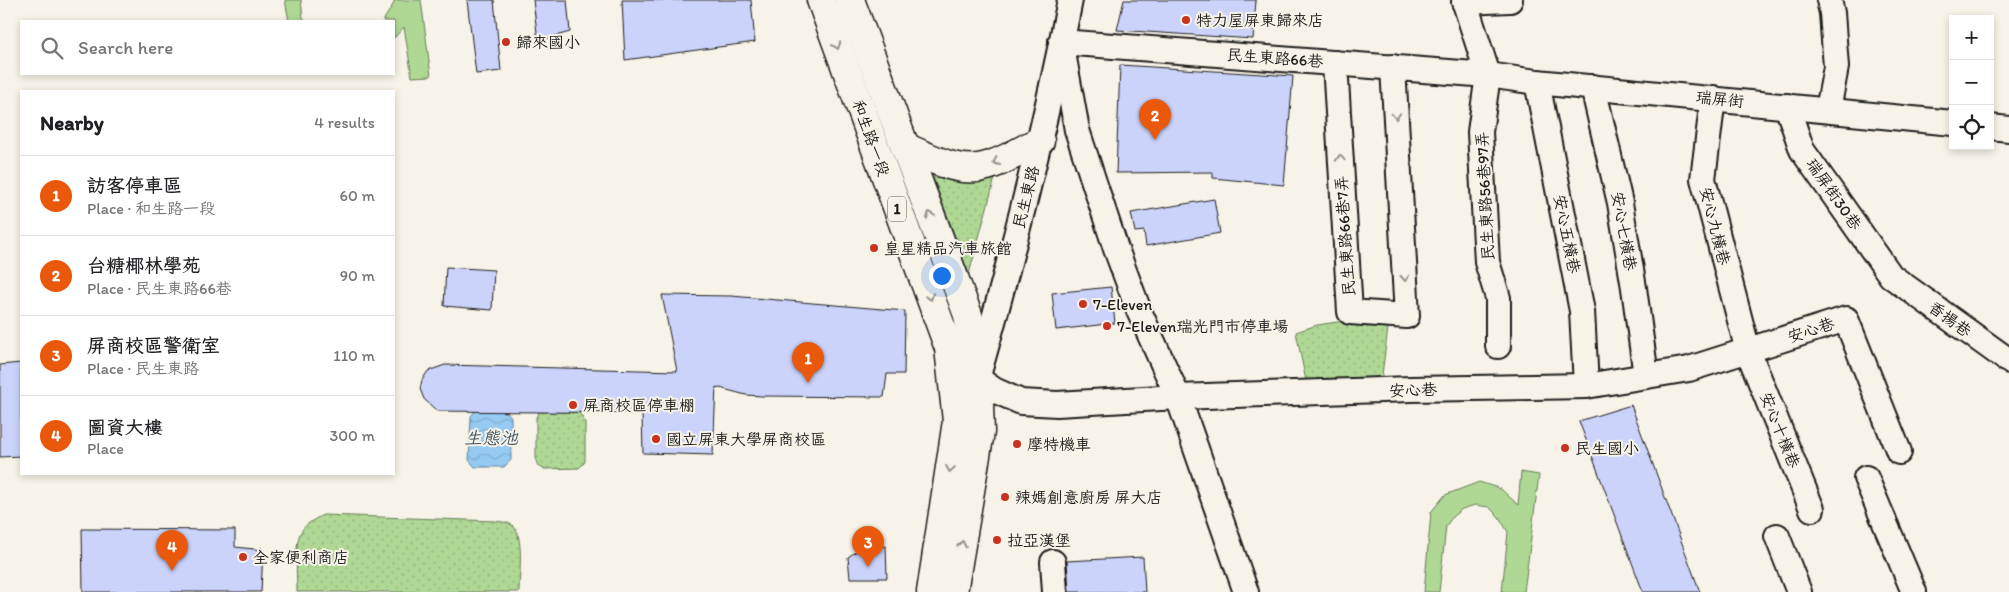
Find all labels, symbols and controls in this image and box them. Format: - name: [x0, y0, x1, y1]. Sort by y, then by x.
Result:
- place label: 特力屋屏東歸來店: [1196, 11, 1324, 30]
- marker: 特力屋屏東歸來店: [1180, 14, 1192, 26]
- map controls: [1949, 15, 1994, 150]
- button: +: [1949, 15, 1994, 60]
- search box: [20, 20, 395, 75]
- place label: 歸來國小: [516, 33, 580, 52]
- icon: search: [38, 34, 66, 62]
- text: Search here: [78, 36, 173, 59]
- marker: 歸來國小: [500, 36, 512, 48]
- one-way arrow: [831, 41, 841, 50]
- street label: 民生東路66巷: [1226, 45, 1324, 71]
- button: −: [1949, 60, 1994, 105]
- street label: 瑞屏街: [1695, 87, 1745, 111]
- street label: 和生路一段: [848, 97, 894, 179]
- pin: 2: [1139, 99, 1171, 140]
- button: locate: [1949, 105, 1994, 150]
- text: Nearby: [40, 110, 104, 135]
- one-way arrow: [1390, 112, 1401, 120]
- text: 4 results: [314, 113, 375, 132]
- street label: 民生東路56巷97弄: [1472, 131, 1498, 261]
- one-way arrow: [1335, 153, 1346, 161]
- street label: 瑞屏街30巷: [1803, 155, 1865, 233]
- one-way arrow: [992, 156, 1001, 166]
- street label: 民生東路: [1009, 164, 1043, 230]
- text: 訪客停車區: [87, 174, 182, 197]
- street label: 民生東路66巷7弄: [1331, 175, 1359, 297]
- street label: 安心九橫巷: [1696, 185, 1734, 267]
- text: 1: [52, 186, 60, 205]
- text: 60 m: [340, 186, 375, 205]
- street label: 安心七橫巷: [1608, 190, 1640, 272]
- street label: 安心五橫巷: [1550, 193, 1584, 275]
- road number: 1: [888, 196, 906, 222]
- text: Place · 和生路一段: [87, 199, 215, 218]
- one-way arrow: [926, 211, 936, 220]
- place label: 皇星精品汽車旅館: [884, 239, 1012, 258]
- marker: 皇星精品汽車旅館: [868, 242, 880, 254]
- text: 台糖椰林學苑: [87, 254, 201, 277]
- your location: [929, 263, 955, 289]
- text: 2: [52, 266, 60, 285]
- text: 90 m: [340, 266, 375, 285]
- one-way arrow: [1399, 275, 1410, 283]
- text: Place · 民生東路66巷: [87, 279, 232, 298]
- one-way arrow: [924, 292, 934, 300]
- place label: 7-Eleven: [1093, 295, 1152, 314]
- street label: 香揚巷: [1925, 297, 1975, 341]
- marker: 7-Eleven: [1077, 298, 1089, 310]
- street label: 安心巷: [1785, 314, 1837, 346]
- place label: 7-Eleven瑞光門市停車場: [1117, 317, 1288, 336]
- marker: 7-Eleven瑞光門市停車場: [1101, 320, 1113, 332]
- text: 屏商校區警衛室: [87, 334, 220, 357]
- pin: 1: [792, 342, 824, 383]
- text: 3: [52, 346, 60, 365]
- text: 110 m: [333, 346, 375, 365]
- text: Place · 民生東路: [87, 359, 199, 378]
- street label: 安心巷: [1389, 380, 1437, 400]
- street label: 安心十橫巷: [1756, 389, 1804, 471]
- place label: 屏商校區停車棚: [583, 396, 695, 415]
- marker: 屏商校區停車棚: [567, 399, 579, 411]
- text: 圖資大樓: [87, 416, 163, 439]
- text: 4: [51, 426, 61, 445]
- text: 300 m: [330, 426, 375, 445]
- water label: 生態池: [464, 427, 519, 449]
- place label: 國立屏東大學屏商校區: [666, 430, 826, 449]
- marker: 國立屏東大學屏商校區: [650, 433, 662, 445]
- place label: 摩特機車: [1027, 435, 1091, 454]
- marker: 摩特機車: [1011, 438, 1023, 450]
- text: Place: [87, 439, 124, 458]
- place label: 民生國小: [1575, 439, 1639, 458]
- marker: 民生國小: [1559, 442, 1571, 454]
- one-way arrow: [945, 465, 955, 473]
- place label: 辣媽創意廚房 屏大店: [1015, 488, 1163, 507]
- marker: 辣媽創意廚房 屏大店: [999, 491, 1011, 503]
- pin: 3: [852, 526, 884, 567]
- pin: 4: [156, 530, 188, 571]
- place label: 拉亞漢堡: [1007, 531, 1071, 550]
- marker: 拉亞漢堡: [991, 534, 1003, 546]
- one-way arrow: [956, 540, 966, 548]
- place label: 全家便利商店: [253, 548, 349, 567]
- marker: 全家便利商店: [237, 551, 249, 563]

